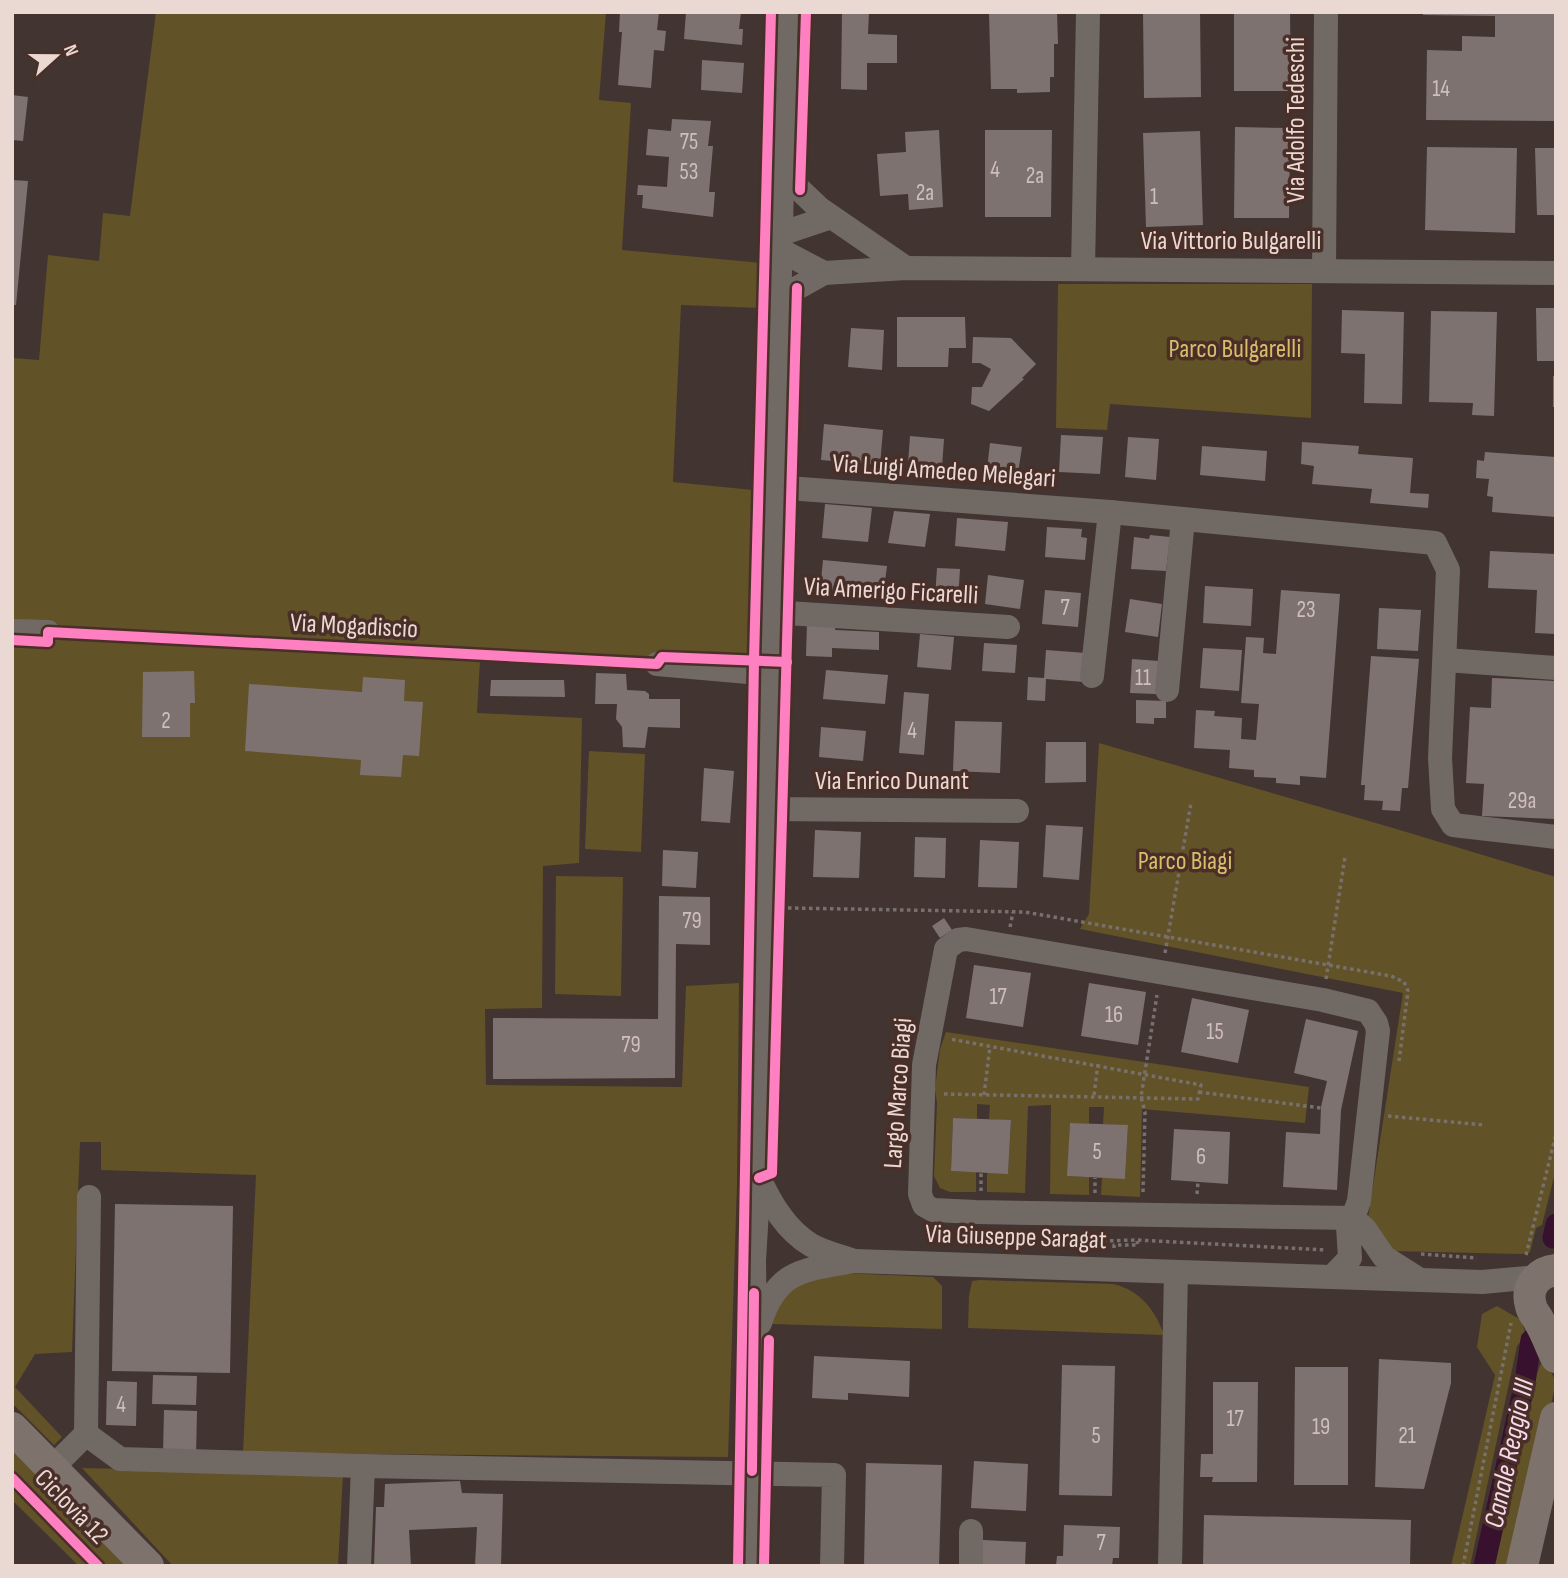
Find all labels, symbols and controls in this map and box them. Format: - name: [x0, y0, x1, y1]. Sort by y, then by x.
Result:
- north arrow: [21, 21, 91, 91]
- street label: Via Adolfo Tedeschi: [1281, 37, 1312, 203]
- text: N: [58, 42, 83, 59]
- house number: 14: [1432, 75, 1450, 103]
- house number: 75: [680, 128, 698, 156]
- house number: 4: [990, 156, 1000, 184]
- house number: 53: [680, 158, 698, 186]
- house number: 2a: [1026, 162, 1044, 190]
- house number: 2a: [916, 179, 934, 207]
- house number: 1: [1150, 183, 1158, 211]
- street label: Via Vittorio Bulgarelli: [1141, 226, 1321, 257]
- park label: Parco Bulgarelli: [1169, 334, 1301, 365]
- street label: Via Luigi Amedeo Melegari: [831, 448, 1057, 495]
- street label: Via Amerigo Ficarelli: [803, 571, 979, 612]
- house number: 7: [1060, 594, 1070, 622]
- house number: 23: [1296, 596, 1316, 624]
- street label: Via Mogadiscio: [289, 608, 419, 645]
- house number: 11: [1135, 664, 1151, 692]
- house number: 2: [161, 707, 171, 735]
- house number: 4: [907, 717, 917, 745]
- street label: Via Enrico Dunant: [815, 766, 969, 797]
- house number: 29a: [1508, 787, 1536, 815]
- park label: Parco Biagi: [1138, 846, 1232, 877]
- house number: 79: [682, 907, 702, 935]
- house number: 17: [989, 983, 1007, 1011]
- house number: 16: [1105, 1001, 1123, 1029]
- street label: Largo Marco Biagi: [878, 1017, 919, 1169]
- house number: 15: [1206, 1018, 1224, 1046]
- house number: 79: [621, 1031, 641, 1059]
- house number: 5: [1092, 1138, 1102, 1166]
- house number: 6: [1196, 1143, 1206, 1171]
- street label: Via Giuseppe Saragat: [925, 1219, 1107, 1256]
- water label: Canale Reggio III: [1478, 1375, 1541, 1531]
- house number: 4: [116, 1391, 126, 1419]
- house number: 17: [1226, 1405, 1244, 1433]
- house number: 19: [1312, 1413, 1330, 1441]
- house number: 5: [1091, 1422, 1101, 1450]
- house number: 21: [1398, 1422, 1416, 1450]
- street label: Ciclovia 12: [28, 1463, 114, 1551]
- house number: 7: [1096, 1529, 1106, 1557]

